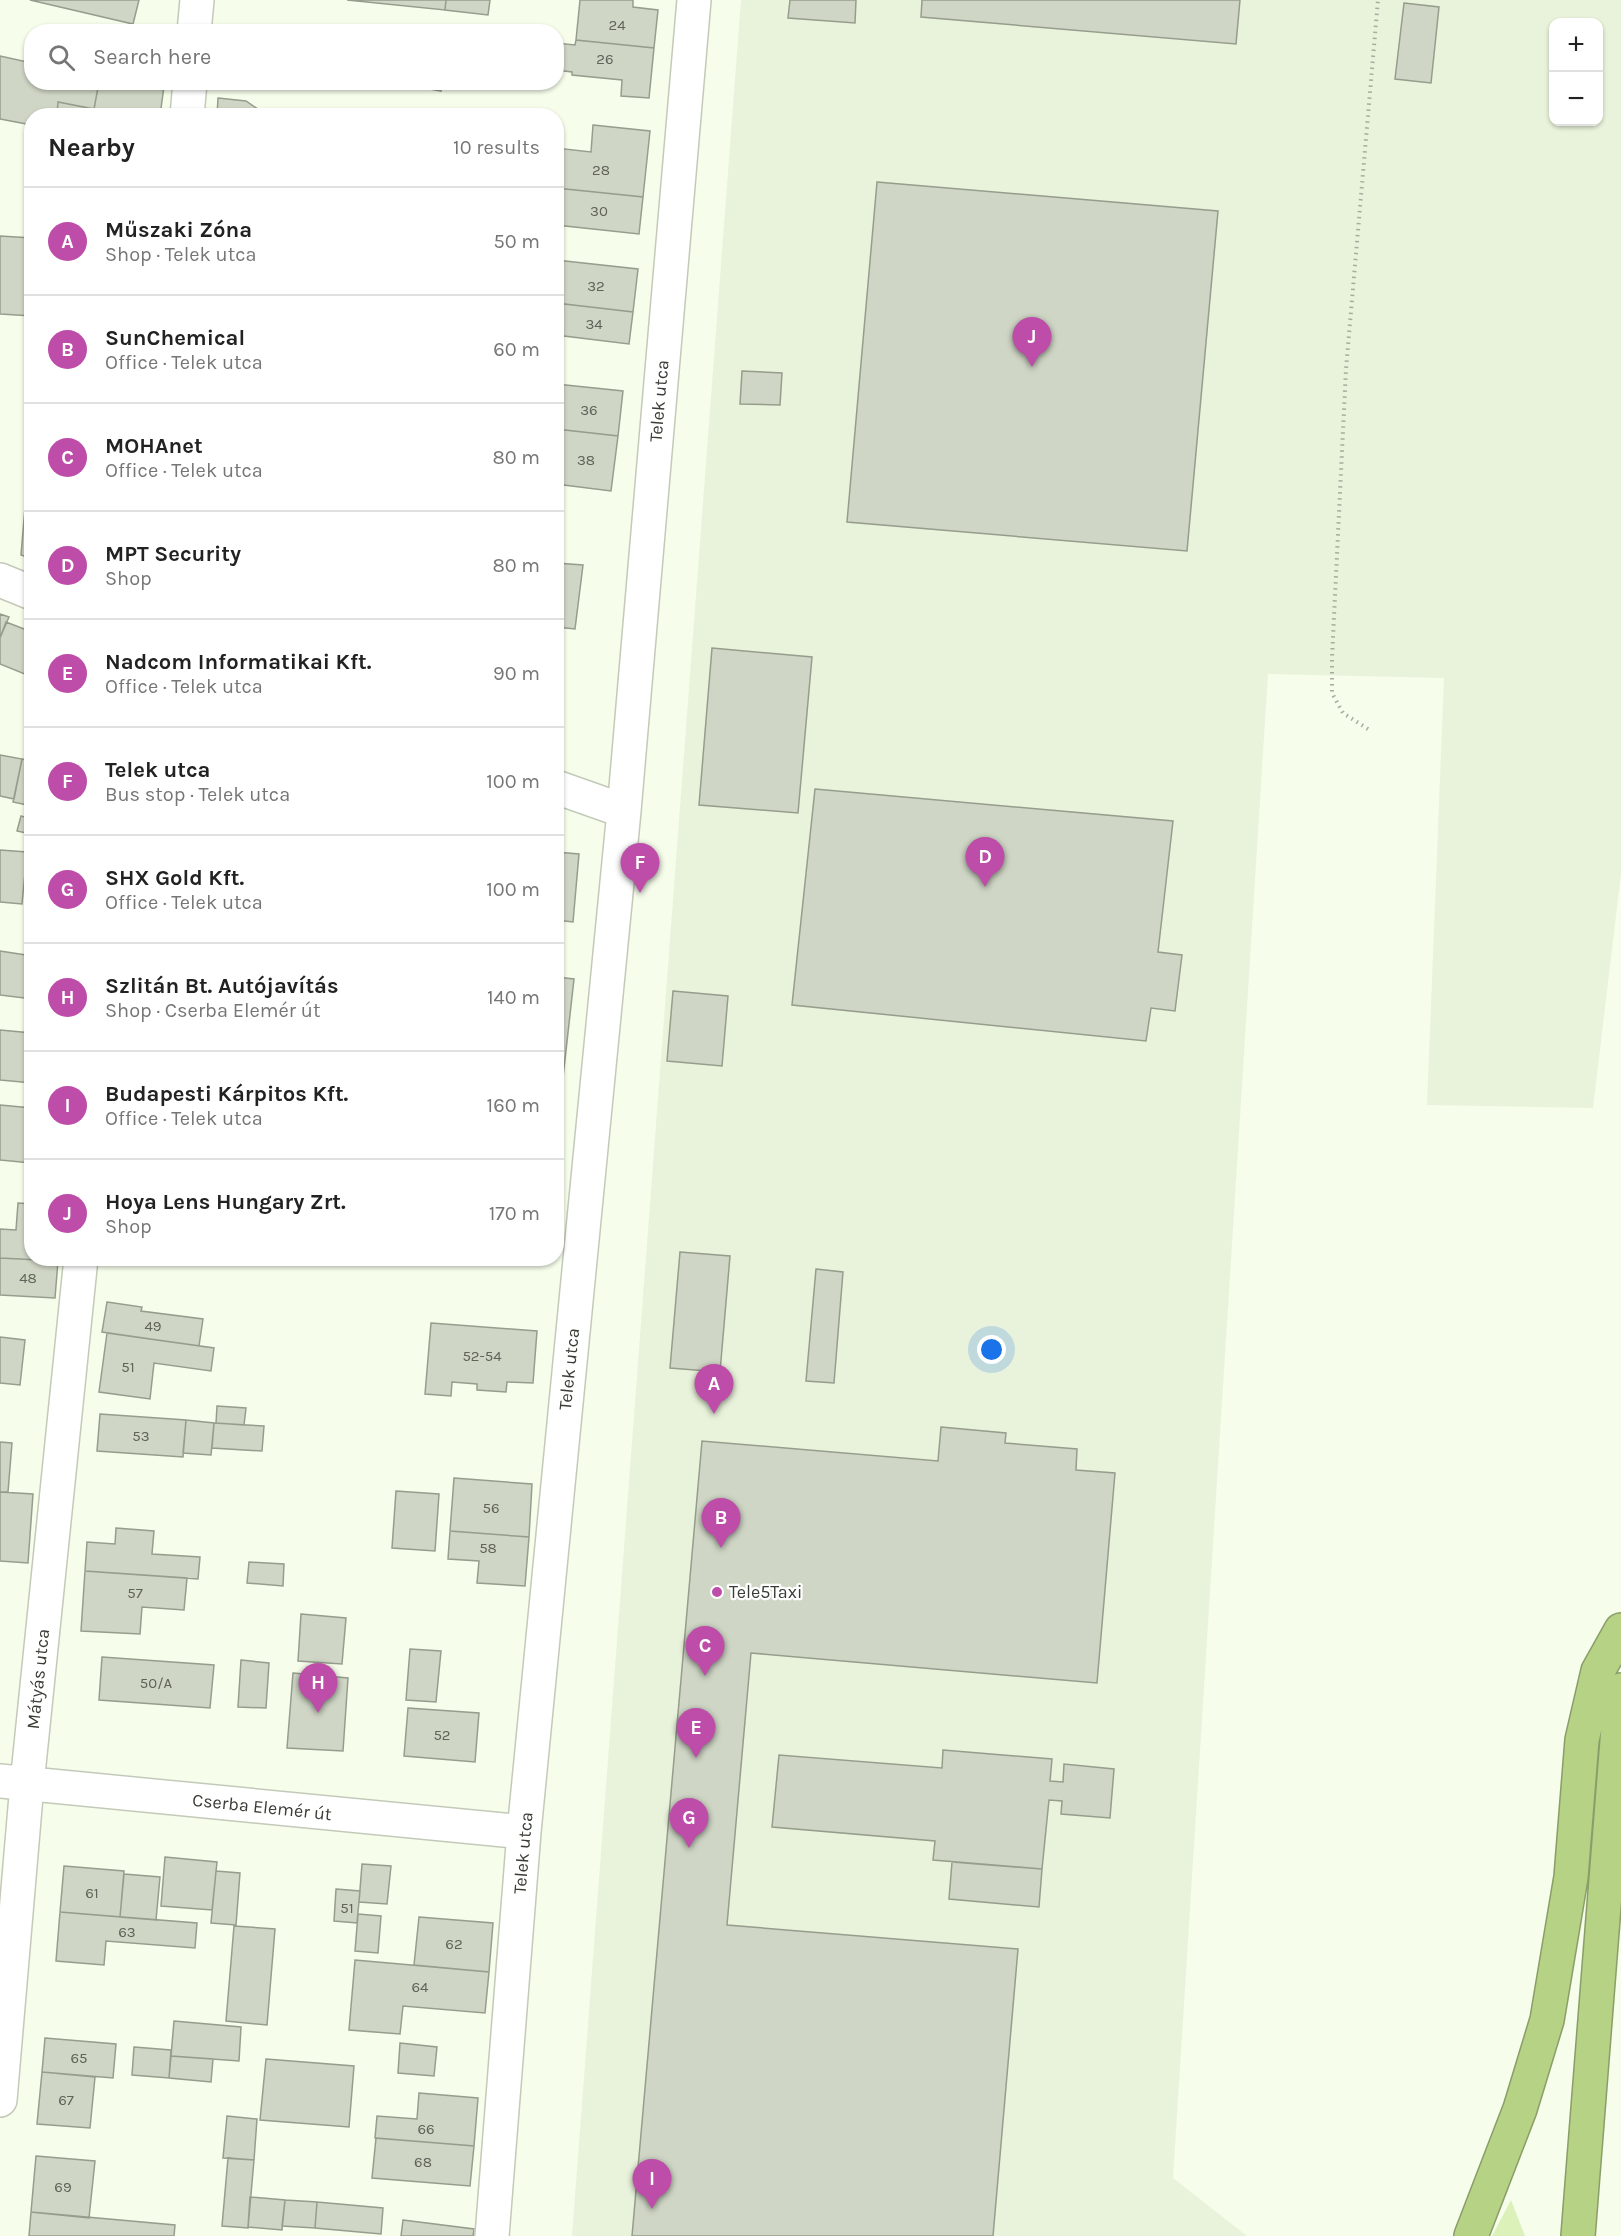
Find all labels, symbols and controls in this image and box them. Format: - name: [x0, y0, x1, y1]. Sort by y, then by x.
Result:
- house number: 24: [608, 16, 626, 34]
- map controls: [1549, 18, 1603, 126]
- button: +: [1549, 18, 1603, 72]
- search box: [24, 24, 564, 90]
- icon: search: [45, 41, 78, 74]
- text: Search here: [93, 44, 211, 70]
- house number: 26: [596, 50, 614, 68]
- button: −: [1549, 72, 1603, 126]
- text: Nearby: [48, 132, 135, 163]
- text: 10 results: [453, 136, 540, 159]
- house number: 28: [592, 161, 610, 179]
- house number: 30: [590, 202, 608, 220]
- text: Műszaki Zóna: [105, 217, 252, 243]
- text: A: [61, 230, 74, 253]
- text: 50 m: [493, 230, 540, 253]
- text: Shop · Telek utca: [105, 243, 256, 266]
- house number: 32: [587, 277, 605, 295]
- house number: 34: [585, 315, 603, 333]
- pin: J: [1012, 318, 1052, 367]
- text: SunChemical: [105, 325, 245, 351]
- text: B: [61, 338, 74, 361]
- text: 60 m: [493, 338, 540, 361]
- text: Office · Telek utca: [105, 351, 263, 374]
- street label: Telek utca: [644, 359, 674, 443]
- house number: 36: [580, 401, 598, 419]
- text: MOHAnet: [105, 433, 203, 459]
- text: C: [61, 446, 74, 469]
- text: 80 m: [492, 446, 540, 469]
- house number: 38: [577, 451, 595, 469]
- text: Office · Telek utca: [105, 459, 263, 482]
- text: MPT Security: [105, 541, 241, 567]
- text: D: [61, 554, 74, 577]
- text: 80 m: [492, 554, 540, 577]
- text: Shop: [105, 567, 152, 590]
- text: Nadcom Informatikai Kft.: [105, 649, 371, 675]
- text: E: [62, 662, 73, 685]
- text: 90 m: [493, 662, 540, 685]
- text: Office · Telek utca: [105, 675, 263, 698]
- text: Telek utca: [105, 757, 210, 783]
- text: F: [62, 770, 73, 793]
- text: 100 m: [486, 770, 540, 793]
- text: Bus stop · Telek utca: [105, 783, 290, 806]
- pin: D: [966, 838, 1004, 887]
- pin: F: [620, 844, 660, 893]
- text: SHX Gold Kft.: [105, 865, 244, 891]
- text: G: [61, 878, 74, 901]
- text: 100 m: [486, 878, 540, 901]
- text: Office · Telek utca: [105, 891, 263, 914]
- text: Szlitán Bt. Autójavítás: [105, 973, 339, 999]
- text: H: [60, 986, 75, 1009]
- text: 140 m: [487, 986, 540, 1009]
- text: Shop · Cserba Elemér út: [105, 999, 320, 1022]
- text: Budapesti Kárpitos Kft.: [105, 1081, 348, 1107]
- text: I: [64, 1094, 71, 1117]
- text: 160 m: [487, 1094, 540, 1117]
- text: Office · Telek utca: [105, 1107, 263, 1130]
- text: Hoya Lens Hungary Zrt.: [105, 1189, 346, 1215]
- text: J: [63, 1202, 72, 1225]
- text: 170 m: [489, 1202, 540, 1225]
- text: Shop: [105, 1215, 152, 1238]
- house number: 48: [19, 1269, 37, 1287]
- house number: 49: [144, 1317, 162, 1335]
- street label: Telek utca: [554, 1327, 584, 1411]
- your location: [977, 1335, 1006, 1364]
- house number: 52-54: [462, 1347, 502, 1365]
- house number: 51: [121, 1358, 135, 1376]
- pin: A: [694, 1364, 734, 1414]
- house number: 53: [132, 1427, 150, 1445]
- pin: B: [702, 1498, 740, 1548]
- house number: 56: [482, 1499, 500, 1517]
- house number: 58: [479, 1539, 497, 1557]
- place label: Tele5Taxi: [729, 1581, 802, 1603]
- house number: 57: [127, 1584, 143, 1602]
- marker: Tele5Taxi: [710, 1585, 724, 1599]
- pin: C: [686, 1626, 724, 1676]
- street label: Mátyás utca: [22, 1628, 54, 1730]
- pin: H: [298, 1664, 338, 1713]
- house number: 50/A: [140, 1674, 173, 1692]
- pin: E: [676, 1708, 716, 1758]
- house number: 52: [433, 1726, 451, 1744]
- street label: Cserba Elemér út: [191, 1789, 333, 1825]
- pin: G: [670, 1798, 708, 1848]
- street label: Telek utca: [508, 1811, 538, 1895]
- house number: 61: [85, 1884, 99, 1902]
- house number: 51: [340, 1899, 354, 1917]
- house number: 63: [118, 1923, 136, 1941]
- house number: 62: [445, 1935, 463, 1953]
- house number: 64: [412, 1978, 429, 1996]
- house number: 65: [70, 2049, 88, 2067]
- house number: 67: [58, 2091, 74, 2109]
- house number: 66: [417, 2120, 435, 2138]
- house number: 68: [414, 2153, 432, 2171]
- pin: I: [632, 2160, 672, 2209]
- house number: 69: [54, 2178, 72, 2196]

